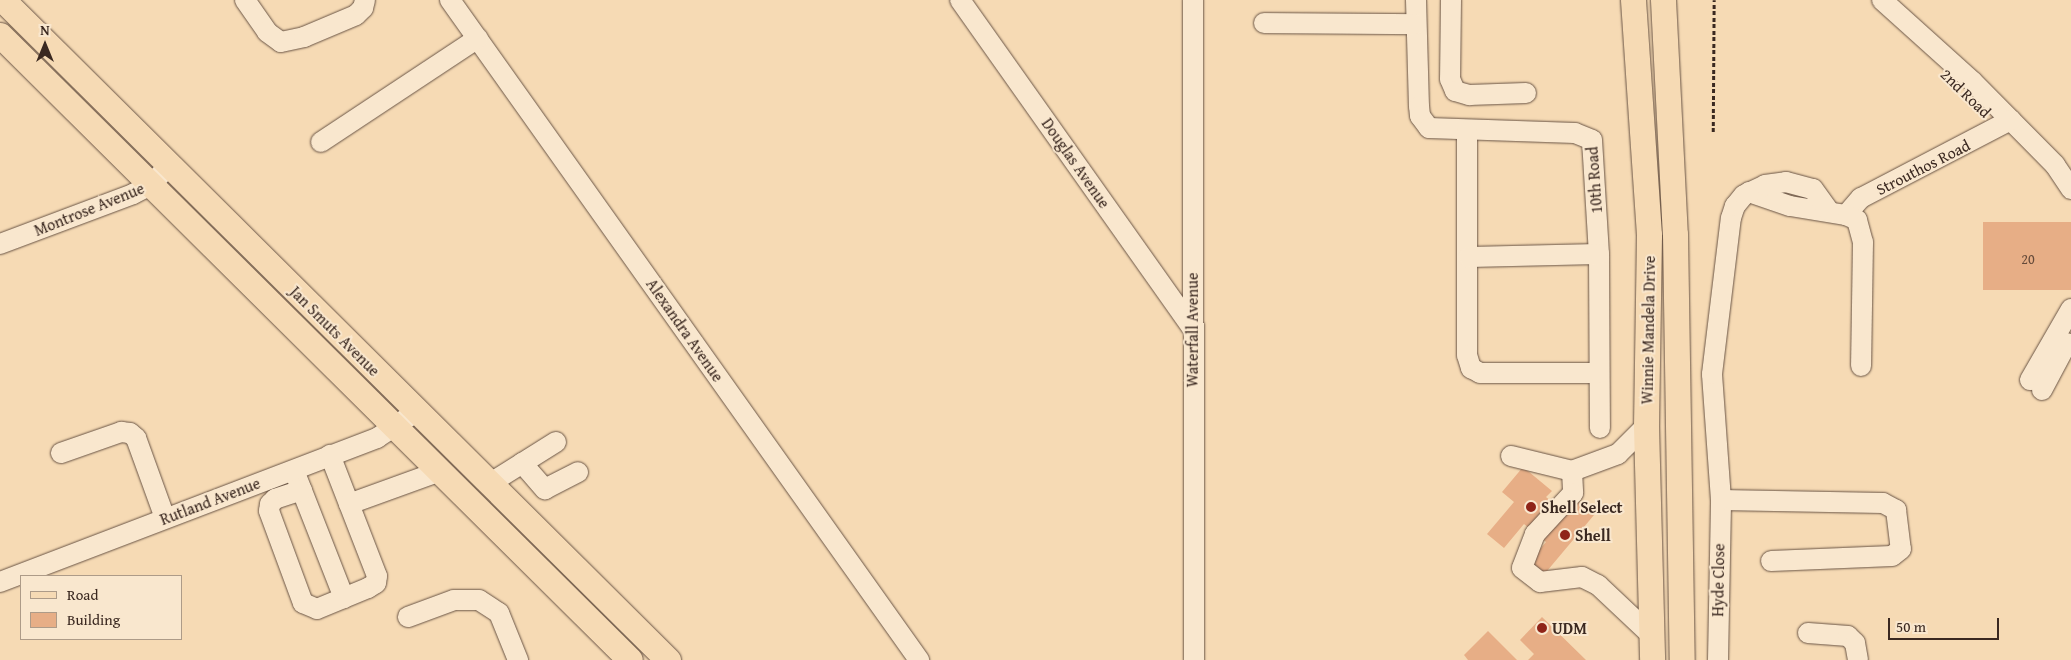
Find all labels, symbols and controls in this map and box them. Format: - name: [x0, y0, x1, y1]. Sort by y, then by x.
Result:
- north arrow: [20, 20, 70, 70]
- text: N: [40, 20, 50, 40]
- street label: 2nd Road: [1937, 64, 1995, 122]
- street label: Douglas Avenue: [1038, 114, 1114, 212]
- street label: Strouthos Road: [1873, 135, 1973, 199]
- street label: 10th Road: [1582, 146, 1606, 214]
- street label: Montrose Avenue: [31, 178, 147, 240]
- house number: 20: [2021, 251, 2035, 267]
- street label: Winnie Mandela Drive: [1637, 255, 1659, 405]
- street label: Waterfall Avenue: [1182, 273, 1202, 387]
- street label: Alexandra Avenue: [642, 275, 728, 385]
- street label: Jan Smuts Avenue: [286, 282, 384, 380]
- street label: Rutland Avenue: [157, 473, 263, 529]
- place label: Shell Select: [1541, 497, 1623, 517]
- marker: Shell Select: [1525, 501, 1537, 513]
- place label: Shell: [1575, 525, 1611, 545]
- marker: Shell: [1559, 529, 1571, 541]
- street label: Hyde Close: [1708, 543, 1728, 617]
- legend: [20, 575, 182, 640]
- text: Road: [67, 584, 98, 605]
- scale bar: [1891, 608, 2002, 640]
- text: Building: [67, 609, 120, 630]
- text: 50 m: [1896, 616, 1926, 637]
- place label: UDM: [1552, 618, 1587, 638]
- marker: UDM: [1536, 622, 1548, 634]

